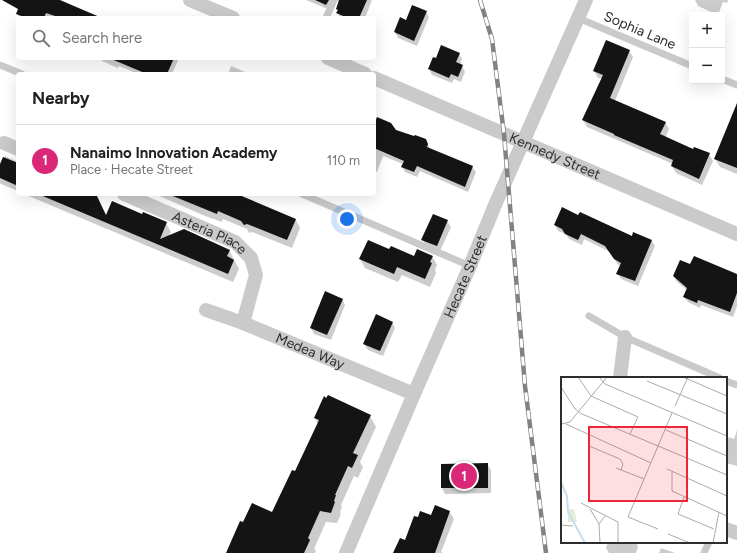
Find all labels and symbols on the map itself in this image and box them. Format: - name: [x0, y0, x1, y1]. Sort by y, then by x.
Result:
- street label: Sophia Lane: [601, 8, 679, 53]
- street label: Kennedy Street: [507, 129, 603, 183]
- street label: Asteria Place: [169, 208, 251, 258]
- your location: [337, 209, 357, 229]
- street label: Hecate Street: [440, 233, 491, 321]
- street label: Medea Way: [273, 329, 348, 374]
- inset map: [561, 377, 727, 543]
- pin: 1: [451, 461, 477, 491]

